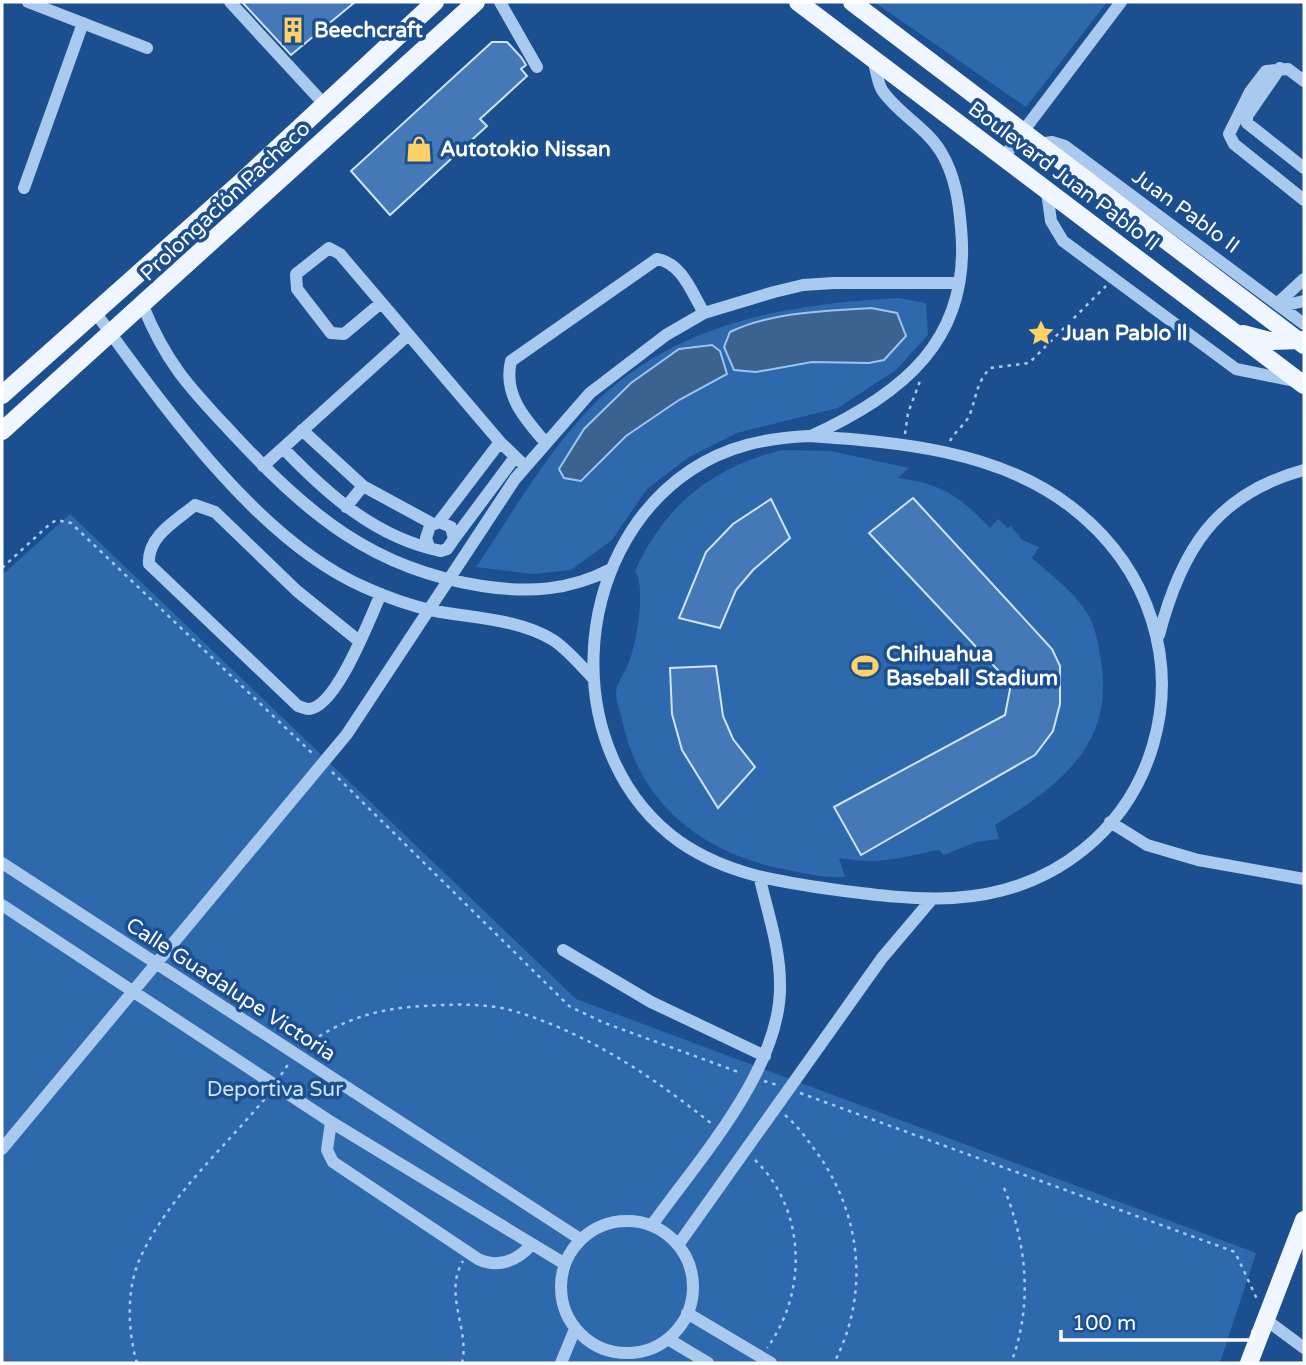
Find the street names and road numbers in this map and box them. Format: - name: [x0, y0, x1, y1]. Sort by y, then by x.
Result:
- street label: Boulevard Juan Pablo II: [963, 96, 1164, 256]
- street label: Prolongación Pacheco: [135, 116, 315, 286]
- street label: Juan Pablo II: [1127, 164, 1244, 259]
- street label: Calle Guadalupe Victoria: [121, 912, 340, 1067]

